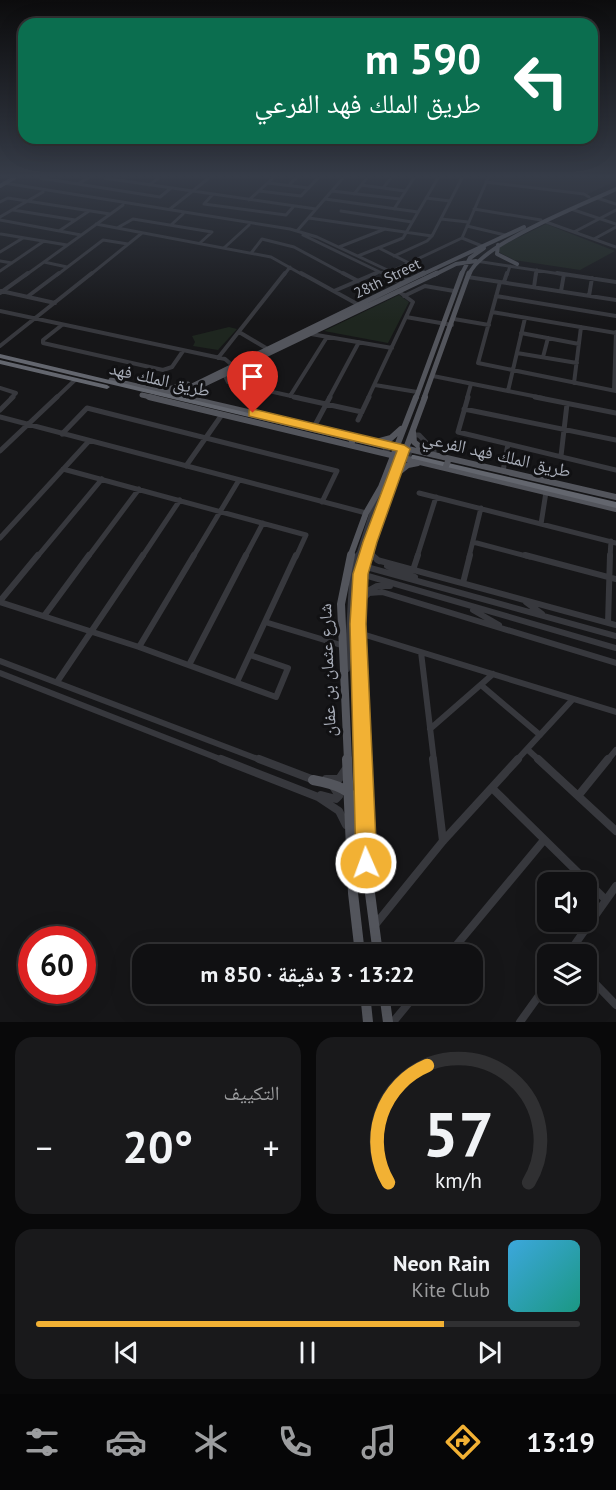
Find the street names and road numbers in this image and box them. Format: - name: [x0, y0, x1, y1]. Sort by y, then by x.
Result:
- street label: 28th Street: [350, 254, 424, 302]
- street label: طريق الملك فهد: [107, 356, 213, 402]
- street label: طريق الملك فهد الفرعي: [420, 426, 573, 486]
- street label: شارع عثمان بن عفان: [313, 603, 341, 737]

